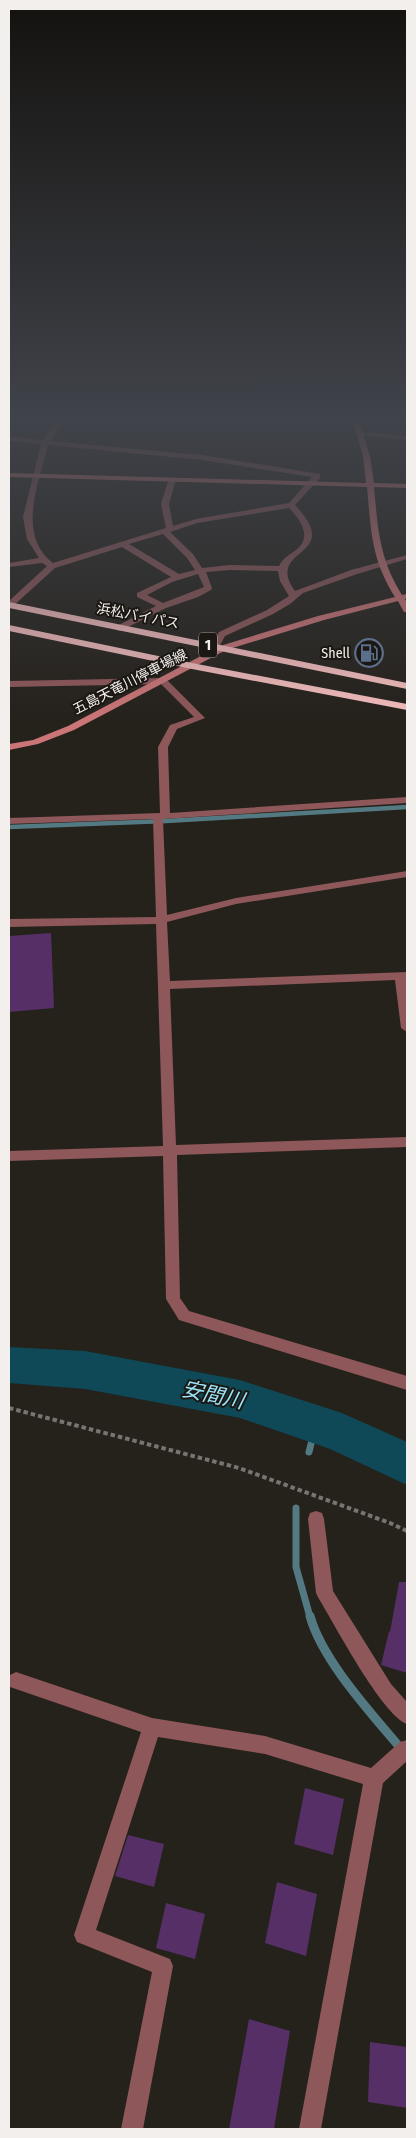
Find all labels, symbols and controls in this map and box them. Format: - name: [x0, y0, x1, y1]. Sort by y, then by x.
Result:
- street label: 浜松バイパス: [95, 600, 181, 632]
- road number: 1: [199, 632, 217, 658]
- fuel station icon: Shell: [354, 638, 384, 668]
- place label: Shell: [321, 645, 350, 662]
- street label: 五島天竜川停車場線: [70, 646, 190, 718]
- water label: 安間川: [179, 1376, 248, 1415]

